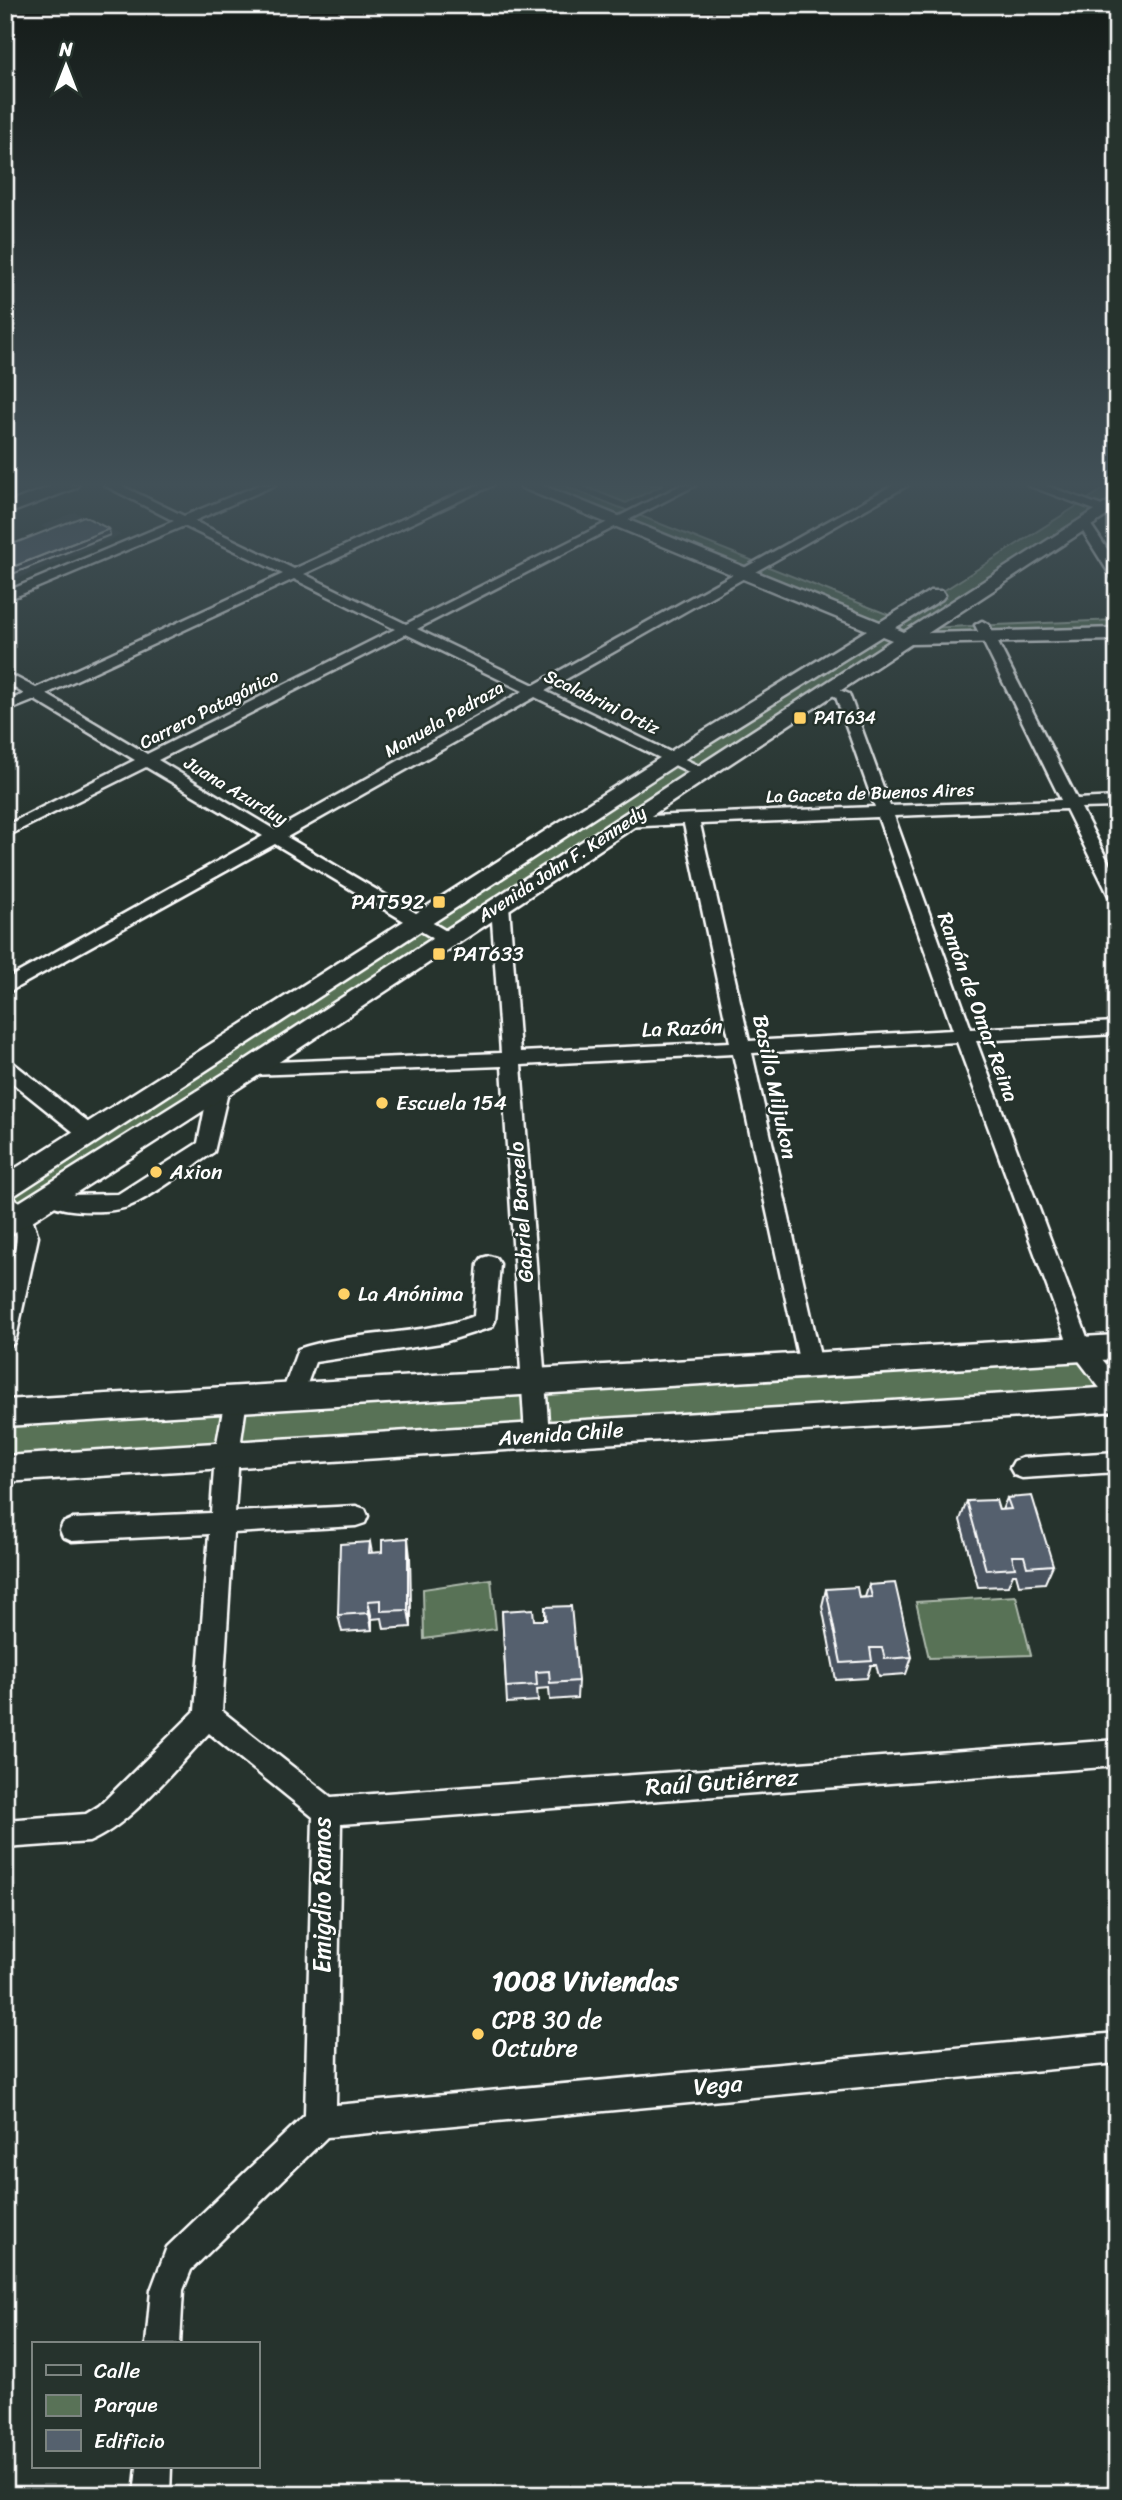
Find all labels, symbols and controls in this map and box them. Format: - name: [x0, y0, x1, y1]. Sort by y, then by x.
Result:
- north arrow: [32, 32, 102, 102]
- text: N: [58, 33, 73, 66]
- street label: Carrero Patagónico: [133, 660, 285, 758]
- street label: Scalabrini Ortiz: [539, 660, 666, 744]
- street label: Manuela Pedraza: [378, 672, 510, 766]
- place label: PAT634: [814, 702, 876, 734]
- marker: PAT634: [792, 710, 808, 726]
- street label: Juana Azurduy: [177, 747, 295, 835]
- street label: La Gaceta de Buenos Aires: [765, 773, 976, 813]
- street label: Avenida John F. Kennedy: [470, 797, 654, 931]
- place label: PAT592: [351, 883, 425, 921]
- marker: PAT592: [431, 894, 447, 910]
- street label: Ramón de Omar Reina: [926, 907, 1030, 1108]
- place label: PAT633: [453, 935, 524, 973]
- marker: PAT633: [431, 946, 447, 962]
- street label: La Razón: [641, 1007, 723, 1049]
- street label: Basillo Miljukon: [741, 1011, 809, 1163]
- place label: Escuela 154: [396, 1084, 507, 1122]
- marker: Escuela 154: [374, 1095, 390, 1111]
- street label: Gabriel Barcelo: [497, 1140, 545, 1284]
- place label: Axion: [169, 1153, 222, 1191]
- marker: Axion: [148, 1164, 164, 1180]
- place label: La Anónima: [358, 1275, 464, 1313]
- marker: La Anónima: [336, 1286, 352, 1302]
- street label: Avenida Chile: [496, 1411, 625, 1457]
- street label: Raúl Gutiérrez: [644, 1756, 800, 1808]
- street label: Emigdio Ramos: [301, 1817, 343, 1973]
- district label: 1008 Viviendas: [492, 1956, 680, 2005]
- place label: CPB 30 de Octubre: [492, 1999, 602, 2069]
- marker: CPB 30 de Octubre: [470, 2026, 486, 2042]
- street label: Vega: [692, 2062, 745, 2108]
- legend: [32, 2342, 259, 2468]
- text: Calle: [94, 2352, 141, 2390]
- text: Parque: [94, 2386, 158, 2424]
- text: Edificio: [94, 2422, 165, 2460]

